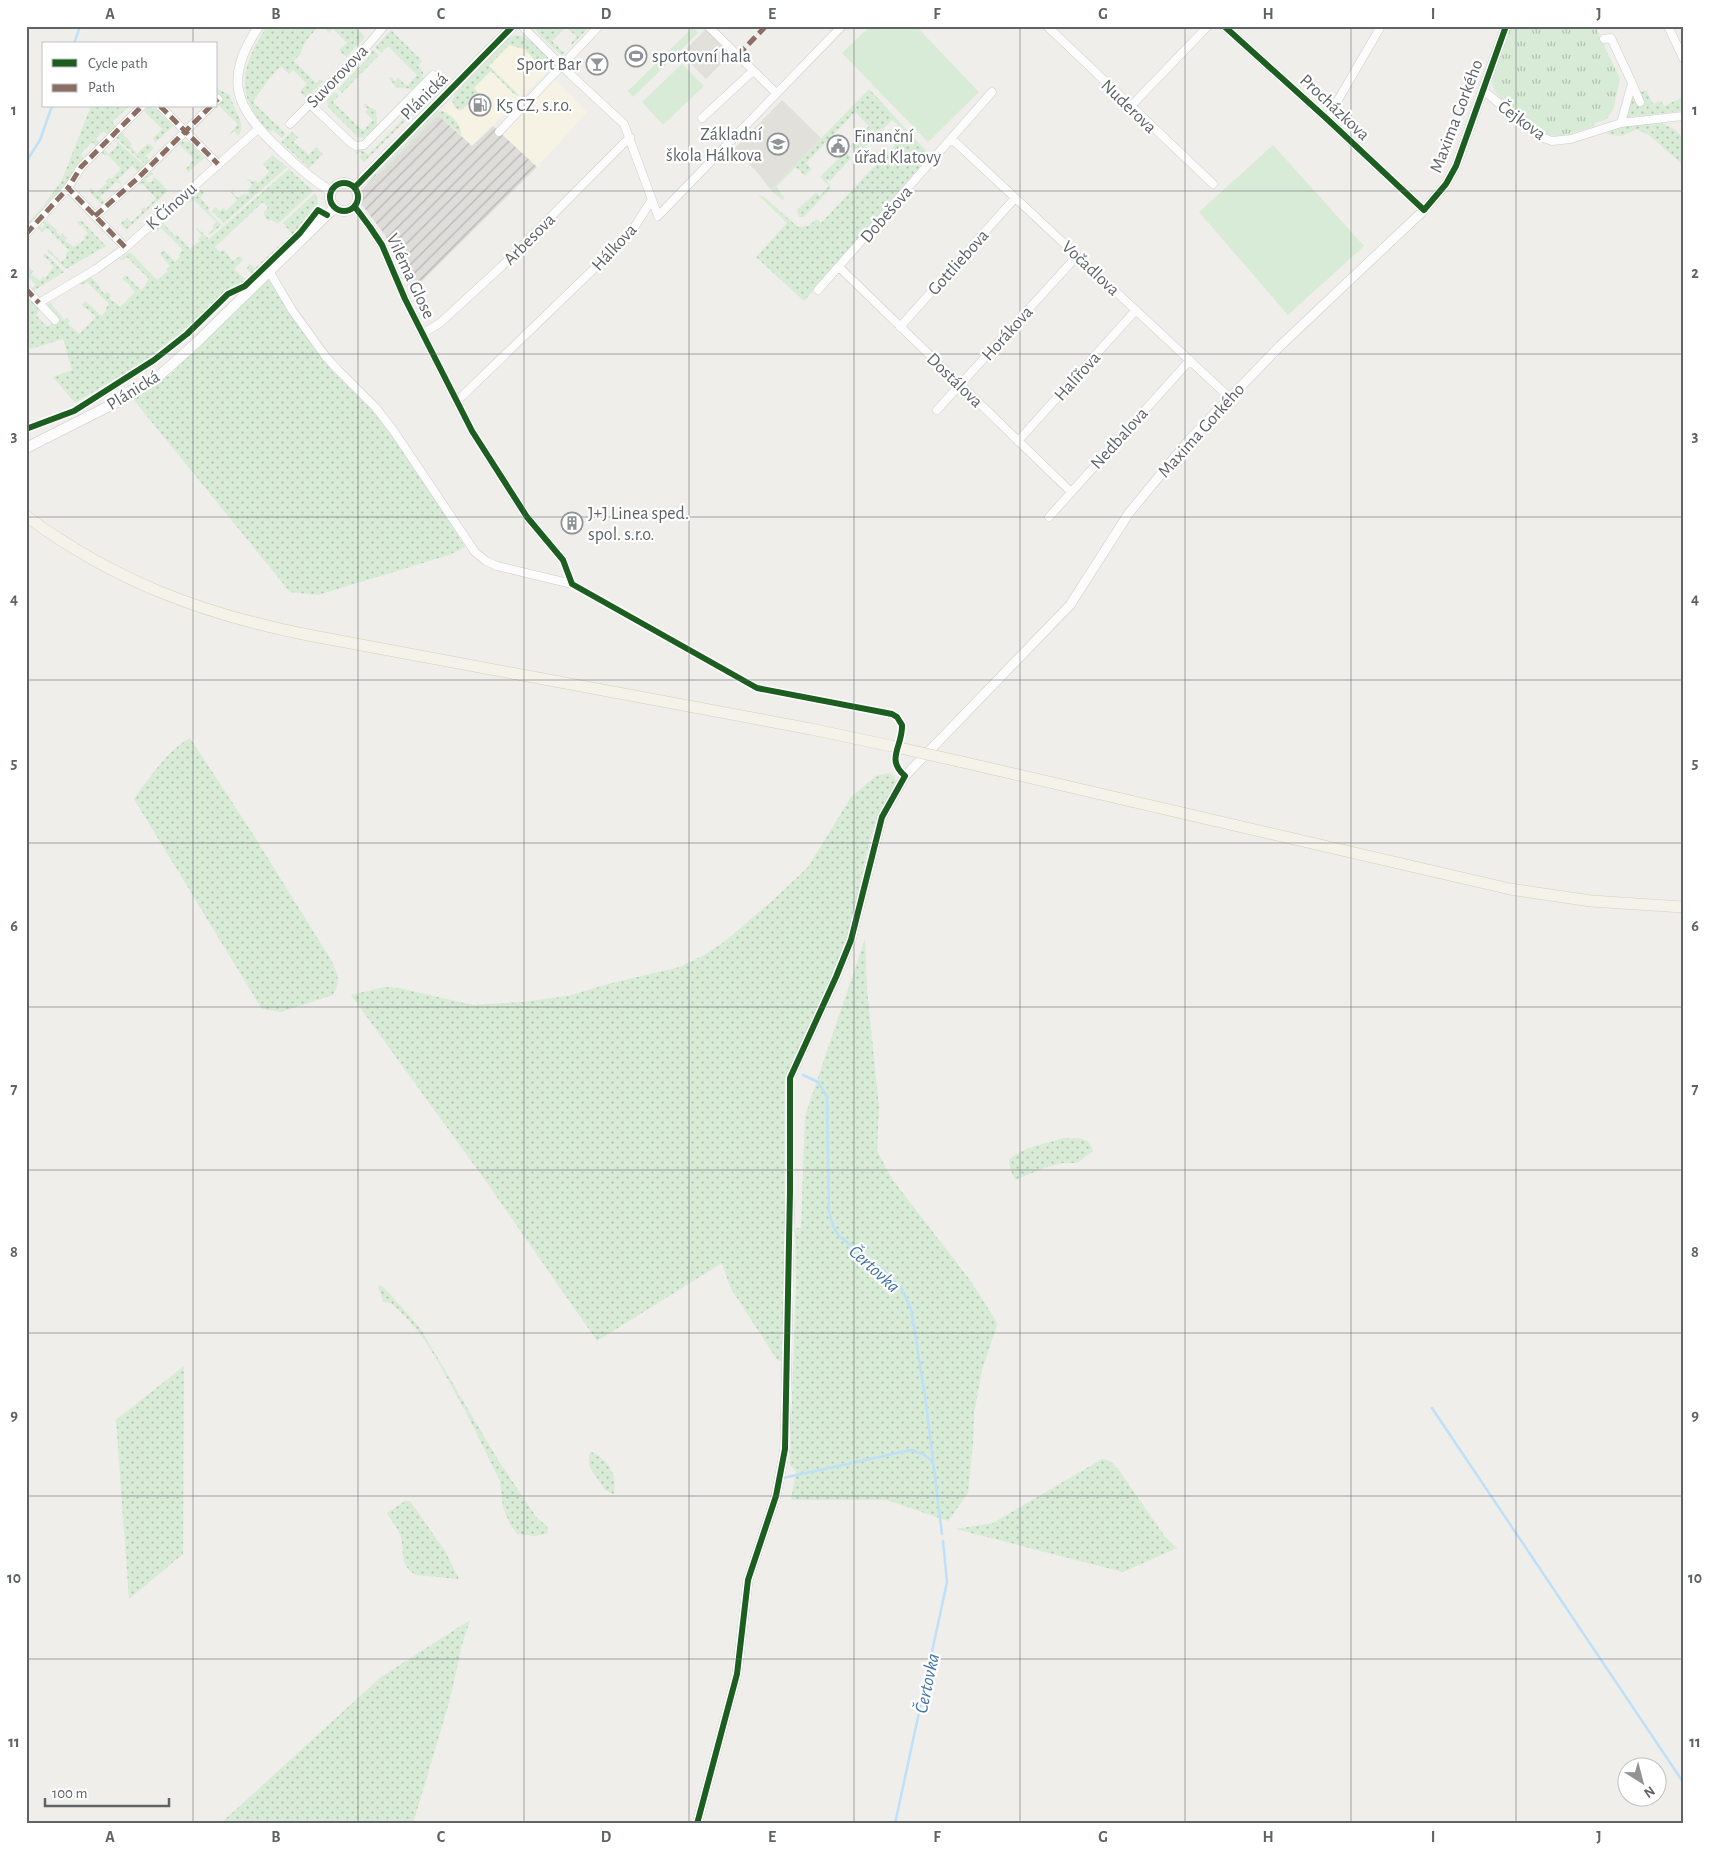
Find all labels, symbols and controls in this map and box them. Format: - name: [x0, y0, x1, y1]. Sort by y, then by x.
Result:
- text: A: [105, 6, 115, 22]
- text: B: [271, 6, 281, 22]
- text: C: [437, 6, 446, 22]
- text: D: [601, 6, 612, 22]
- text: E: [768, 6, 776, 22]
- text: F: [933, 6, 941, 22]
- text: G: [1098, 6, 1108, 22]
- text: H: [1262, 6, 1274, 22]
- text: I: [1431, 6, 1435, 22]
- text: J: [1596, 6, 1602, 22]
- legend: [42, 42, 218, 108]
- street label: Suvorovova: [304, 42, 372, 112]
- sports icon: sportovní hala: [624, 44, 648, 68]
- place label: sportovní hala: [652, 48, 751, 66]
- bar icon: Sport Bar: [585, 52, 609, 76]
- text: Cycle path: [88, 56, 148, 71]
- place label: Sport Bar: [517, 56, 581, 74]
- street label: Maxima Gorkého: [1427, 57, 1487, 175]
- street label: Plánická: [398, 70, 452, 124]
- street label: Procházkova: [1296, 71, 1373, 144]
- street label: Nuderova: [1097, 76, 1159, 137]
- text: Path: [88, 80, 115, 95]
- fuel station icon: K5 CZ, s.r.o.: [468, 93, 492, 117]
- street label: Čejkova: [1494, 95, 1550, 144]
- place label: K5 CZ, s.r.o.: [496, 97, 572, 115]
- text: 1: [11, 102, 17, 118]
- text: 1: [1692, 102, 1698, 118]
- place label: Základní škola Hálkova: [666, 126, 763, 165]
- place label: Finanční úřad Klatovy: [854, 128, 942, 167]
- school or university icon: Základní škola Hálkova: [766, 132, 790, 156]
- public building icon: Finanční úřad Klatovy: [826, 134, 850, 158]
- street label: K Čínovu: [141, 177, 200, 234]
- street label: Dobešova: [857, 183, 916, 247]
- street label: Arbesova: [501, 211, 559, 269]
- street label: Hálkova: [589, 221, 641, 275]
- street label: Gottliebova: [925, 226, 993, 299]
- street label: Viléma Glose: [383, 231, 438, 322]
- street label: Vočadlova: [1058, 238, 1123, 300]
- text: 2: [10, 265, 18, 281]
- text: 2: [1691, 265, 1699, 281]
- street label: Horákova: [979, 303, 1037, 364]
- street label: Halířova: [1051, 349, 1104, 405]
- street label: Dostálova: [923, 350, 986, 411]
- street label: Plánická: [104, 368, 163, 414]
- street label: Maxima Gorkého: [1155, 380, 1249, 481]
- street label: Nedbalova: [1088, 404, 1152, 473]
- text: 3: [11, 428, 18, 444]
- text: 3: [1692, 428, 1699, 444]
- place label: J+J Linea sped. spol. s.r.o.: [588, 505, 689, 544]
- building icon: J+J Linea sped. spol. s.r.o.: [560, 511, 584, 535]
- text: 4: [10, 591, 18, 607]
- text: 4: [1691, 591, 1699, 607]
- text: 5: [11, 755, 18, 771]
- text: 5: [1692, 755, 1699, 771]
- text: 6: [10, 918, 18, 934]
- text: 6: [1691, 918, 1699, 934]
- text: 7: [11, 1081, 18, 1097]
- text: 7: [1692, 1081, 1699, 1097]
- water label: Čertovka: [845, 1240, 904, 1297]
- text: 8: [10, 1244, 18, 1260]
- text: 8: [1691, 1244, 1699, 1260]
- text: 9: [10, 1407, 18, 1423]
- text: 9: [1691, 1407, 1699, 1423]
- text: 10: [7, 1570, 21, 1586]
- text: 10: [1688, 1570, 1702, 1586]
- water label: Čertovka: [910, 1651, 943, 1715]
- text: 11: [8, 1734, 20, 1750]
- text: 11: [1689, 1734, 1701, 1750]
- north arrow: [1616, 1758, 1666, 1808]
- scale bar: [45, 1775, 169, 1807]
- text: N: [1641, 1783, 1657, 1800]
- text: 100 m: [52, 1786, 87, 1801]
- text: A: [105, 1829, 115, 1845]
- text: B: [271, 1829, 281, 1845]
- text: C: [437, 1829, 446, 1845]
- text: D: [601, 1829, 612, 1845]
- text: E: [768, 1829, 776, 1845]
- text: F: [933, 1829, 941, 1845]
- text: G: [1098, 1829, 1108, 1845]
- text: H: [1262, 1829, 1274, 1845]
- text: I: [1431, 1829, 1435, 1845]
- text: J: [1596, 1829, 1602, 1845]

